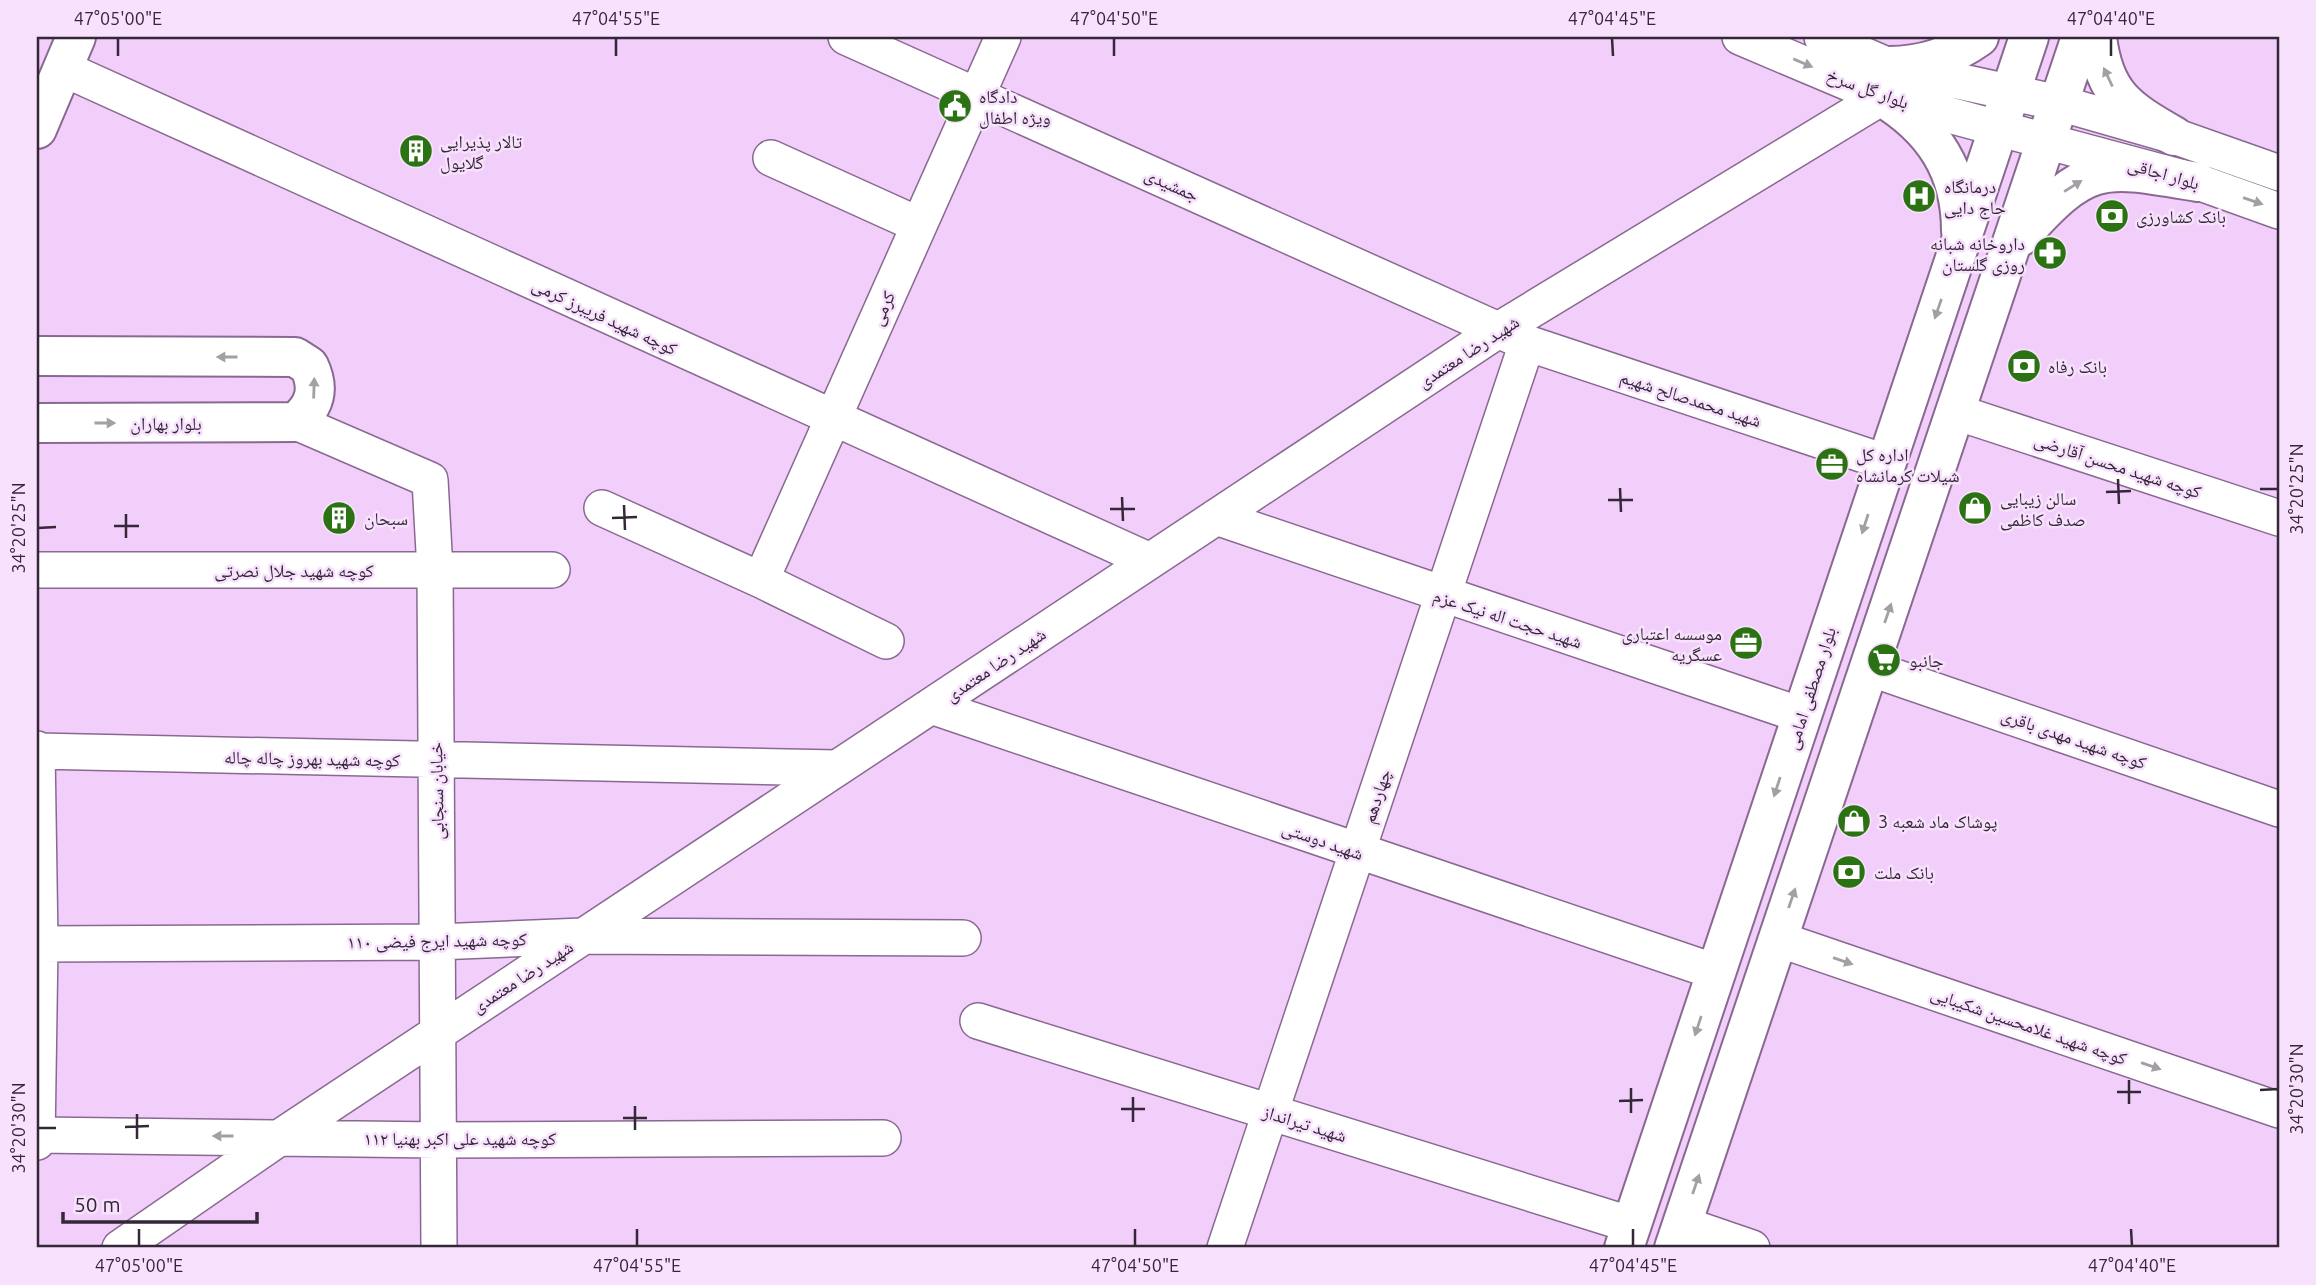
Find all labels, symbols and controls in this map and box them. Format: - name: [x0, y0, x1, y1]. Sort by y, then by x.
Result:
- text: 47°05'00"E: [74, 8, 162, 28]
- text: 47°04'55"E: [572, 8, 660, 28]
- text: 47°04'50"E: [1070, 8, 1158, 28]
- text: 47°04'45"E: [1568, 8, 1656, 28]
- text: 47°04'40"E: [2067, 8, 2155, 28]
- one-way arrow: [1792, 58, 1813, 69]
- street label: بلوار گل سرخ: [1823, 64, 1912, 115]
- one-way arrow: [2102, 67, 2114, 87]
- place label: دادگاه ویژه اطفال: [979, 86, 1051, 129]
- public building icon: دادگاه ویژه اطفال: [936, 87, 974, 125]
- place label: تالار پذیرایی گلایول: [440, 131, 522, 174]
- building icon: تالار پذیرایی گلایول: [397, 132, 435, 170]
- street label: بلوار اجاقی: [2125, 153, 2202, 195]
- street label: جمشیدی: [1141, 163, 1202, 207]
- place label: درمانگاه حاج دایی: [1944, 176, 2006, 220]
- hospital icon: درمانگاه حاج دایی: [1900, 177, 1938, 215]
- one-way arrow: [2063, 180, 2082, 192]
- one-way arrow: [2242, 196, 2263, 207]
- bank icon: بانک کشاورزی: [2093, 197, 2131, 235]
- place label: بانک کشاورزی: [2136, 206, 2226, 228]
- place label: داروخانه شبانه روزی گلستان: [1930, 233, 2025, 276]
- pharmacy icon: داروخانه شبانه روزی گلستان: [2031, 234, 2069, 272]
- street label: کوچه شهید فریبرز کرمی: [529, 274, 681, 360]
- street label: کرمی: [866, 287, 900, 329]
- one-way arrow: [1932, 299, 1943, 320]
- street label: شهید رضا معتمدی: [1414, 311, 1524, 393]
- bank icon: بانک رفاه: [2005, 347, 2043, 385]
- one-way arrow: [215, 351, 237, 363]
- place label: بانک رفاه: [2048, 356, 2107, 378]
- street label: شهید محمدصالح شهیم: [1617, 366, 1764, 433]
- one-way arrow: [308, 377, 319, 399]
- street label: بلوار بهاران: [130, 413, 202, 435]
- one-way arrow: [94, 417, 116, 429]
- street label: کوچه شهید محسن آقارضی: [2032, 429, 2204, 503]
- text: 34°20'25"N: [2286, 443, 2306, 535]
- place label: اداره کل شیلات کرمانشاه: [1856, 444, 1960, 486]
- office icon: اداره کل شیلات کرمانشاه: [1813, 445, 1851, 483]
- text: 34°20'25"N: [8, 482, 28, 574]
- place label: سالن زیبایی صدف کاظمی: [2000, 488, 2086, 531]
- shop icon: سالن زیبایی صدف کاظمی: [1956, 489, 1994, 527]
- building icon: سبحان: [320, 499, 358, 537]
- place label: سبحان: [364, 508, 408, 530]
- one-way arrow: [1859, 514, 1870, 535]
- street label: کوچه شهید جلال نصرتی: [214, 560, 374, 582]
- street label: شهید حجت اله نیک عزم: [1430, 585, 1585, 654]
- one-way arrow: [1883, 602, 1894, 623]
- street label: شهید رضا معتمدی: [941, 623, 1050, 707]
- place label: موسسه اعتباری عسگریه: [1622, 623, 1722, 665]
- office icon: موسسه اعتباری عسگریه: [1727, 624, 1765, 662]
- street label: بلوار مصطفی امامی: [1781, 624, 1841, 752]
- supermarket icon: جانبو: [1865, 641, 1903, 679]
- place label: جانبو: [1909, 650, 1944, 672]
- street label: کوچه شهید مهدی باقری: [1998, 704, 2149, 774]
- street label: خیابان سنجابی: [425, 742, 449, 840]
- street label: کوچه شهید بهروز چاله چاله: [224, 746, 401, 771]
- street label: چهاردهم: [1358, 766, 1397, 827]
- one-way arrow: [1772, 776, 1782, 797]
- shop icon: پوشاک ماد شعبه 3: [1835, 802, 1873, 840]
- place label: پوشاک ماد شعبه 3: [1878, 811, 1997, 833]
- street label: شهید دوستی: [1279, 817, 1366, 865]
- bank icon: بانک ملت: [1830, 853, 1868, 891]
- place label: بانک ملت: [1874, 862, 1934, 884]
- one-way arrow: [1787, 888, 1798, 909]
- street label: کوچه شهید ایرج فیضی ۱۱۰: [347, 928, 527, 955]
- street label: شهید رضا معتمدی: [468, 936, 578, 1018]
- one-way arrow: [1833, 956, 1854, 967]
- street label: کوچه شهید غلامحسین شکیبایی: [1928, 982, 2130, 1070]
- one-way arrow: [1692, 1016, 1703, 1037]
- text: 34°20'30"N: [2286, 1043, 2306, 1135]
- one-way arrow: [2141, 1061, 2162, 1072]
- text: 34°20'30"N: [8, 1082, 28, 1174]
- street label: شهید تیرانداز: [1259, 1100, 1349, 1146]
- street label: کوچه شهید علی اکبر بهنیا ۱۱۲: [364, 1128, 557, 1150]
- one-way arrow: [212, 1130, 234, 1142]
- one-way arrow: [1691, 1173, 1702, 1194]
- scale bar: [63, 1180, 257, 1224]
- text: 50 m: [74, 1192, 121, 1216]
- text: 47°05'00"E: [95, 1255, 183, 1275]
- text: 47°04'55"E: [593, 1255, 681, 1275]
- text: 47°04'50"E: [1091, 1255, 1179, 1275]
- text: 47°04'45"E: [1589, 1255, 1677, 1275]
- text: 47°04'40"E: [2088, 1255, 2176, 1275]

